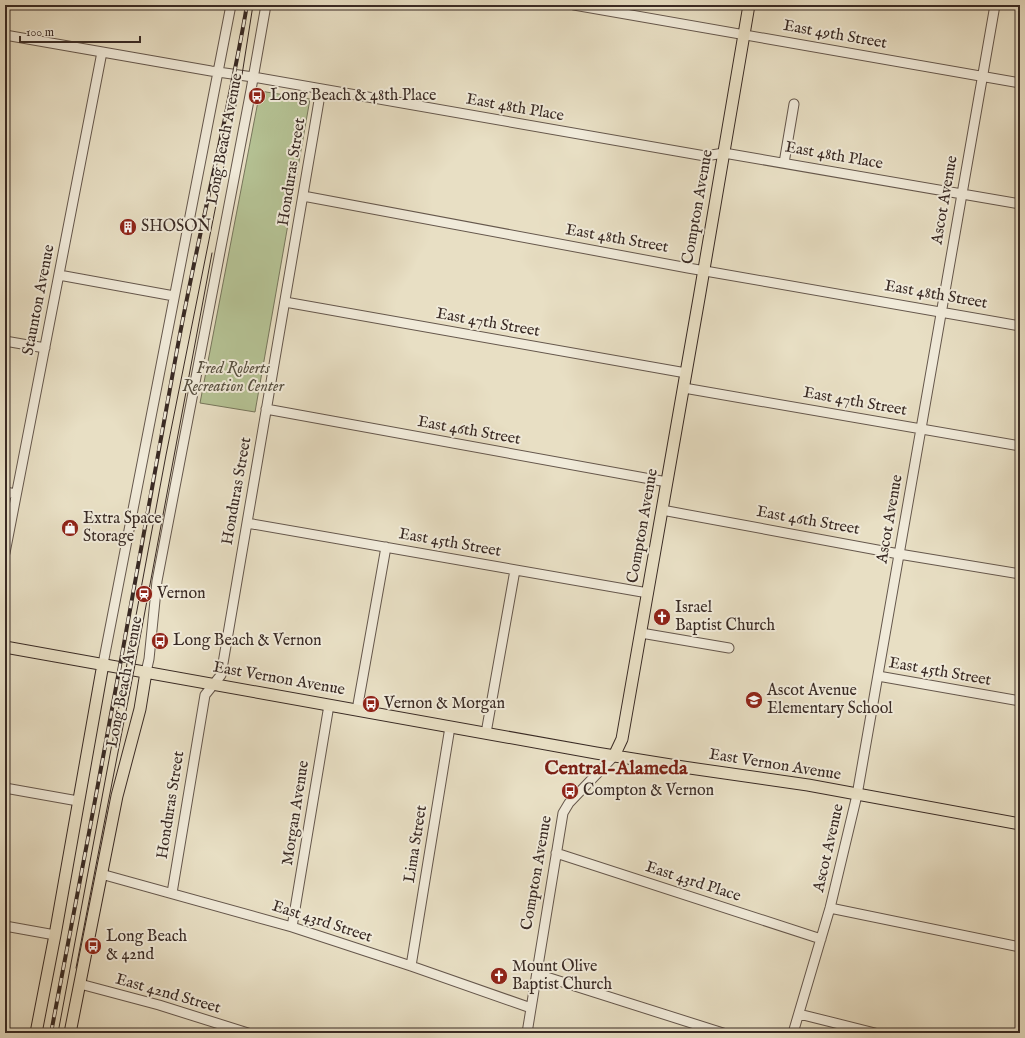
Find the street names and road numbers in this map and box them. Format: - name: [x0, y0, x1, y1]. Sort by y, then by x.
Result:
- street label: East 49th Street: [782, 16, 889, 54]
- street label: Long Beach Avenue: [202, 72, 248, 206]
- street label: East 48th Place: [465, 90, 565, 126]
- street label: Honduras Street: [274, 116, 310, 227]
- street label: East 48th Place: [784, 138, 884, 174]
- street label: Compton Avenue: [678, 148, 718, 266]
- street label: Ascot Avenue: [927, 154, 963, 247]
- street label: East 48th Street: [564, 220, 670, 258]
- street label: Staunton Avenue: [18, 243, 60, 357]
- street label: East 48th Street: [883, 276, 989, 314]
- street label: East 47th Street: [435, 304, 542, 342]
- street label: East 47th Street: [802, 383, 909, 421]
- street label: East 46th Street: [416, 412, 523, 450]
- street label: Honduras Street: [218, 435, 256, 546]
- street label: Compton Avenue: [623, 467, 663, 585]
- street label: Ascot Avenue: [872, 473, 908, 566]
- street label: East 46th Street: [755, 502, 862, 540]
- street label: East 45th Street: [397, 524, 503, 562]
- street label: Long Beach Avenue: [102, 615, 148, 749]
- street label: East 45th Street: [887, 653, 993, 691]
- street label: East Vernon Avenue: [212, 658, 346, 700]
- street label: East Vernon Avenue: [708, 745, 842, 785]
- street label: Honduras Street: [153, 749, 189, 860]
- street label: Morgan Avenue: [278, 759, 314, 867]
- street label: Ascot Avenue: [809, 802, 849, 895]
- street label: Lima Street: [400, 803, 432, 884]
- street label: Compton Avenue: [517, 814, 557, 932]
- street label: East 43rd Place: [643, 857, 743, 907]
- street label: East 43rd Street: [269, 896, 375, 948]
- street label: East 42nd Street: [113, 969, 223, 1019]

